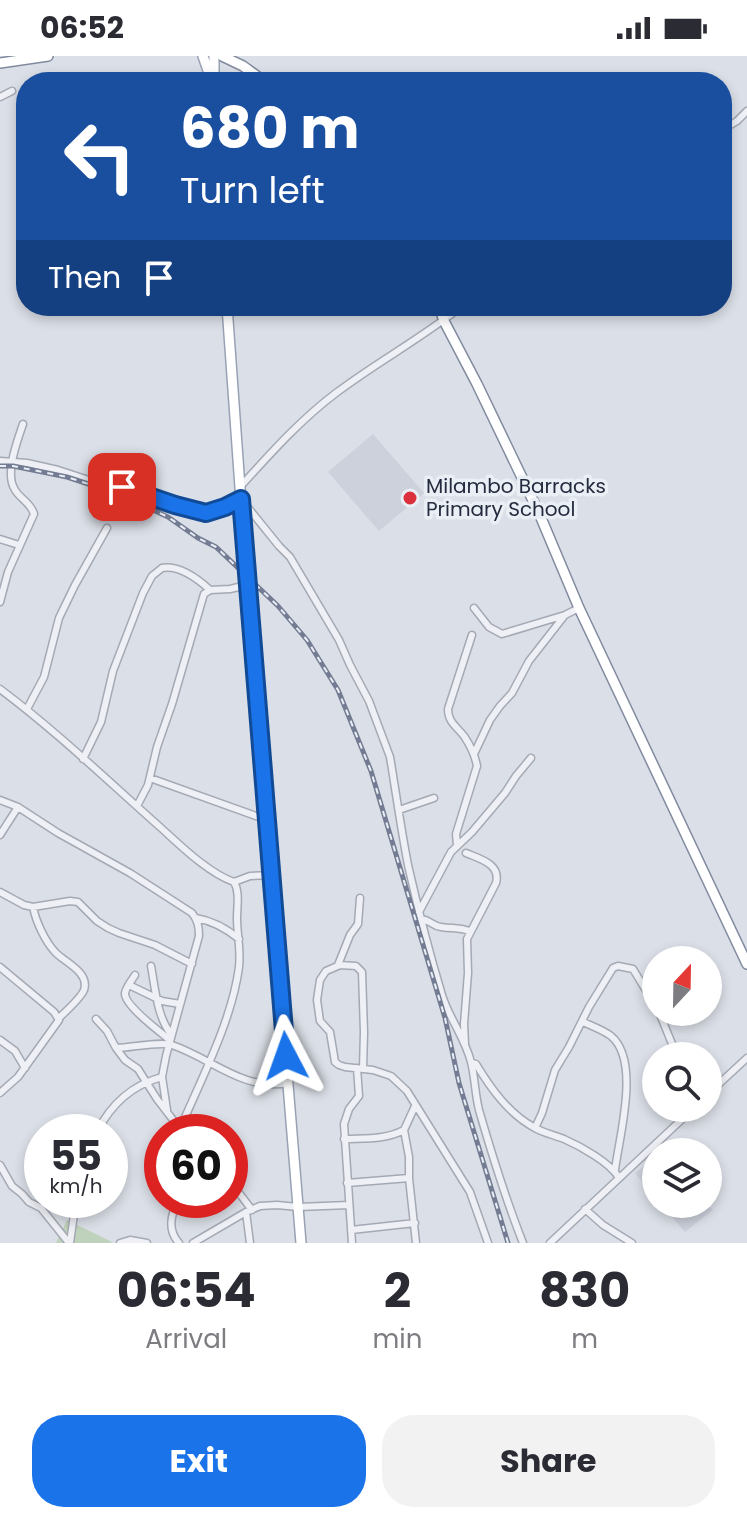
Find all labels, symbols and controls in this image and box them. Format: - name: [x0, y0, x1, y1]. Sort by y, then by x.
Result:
- text: 06:52: [40, 6, 124, 49]
- text: 680 m: [180, 89, 360, 168]
- icon: left: [48, 104, 152, 208]
- text: Turn left: [180, 165, 325, 216]
- text: Then: [48, 256, 121, 299]
- icon: arrive: [137, 256, 181, 300]
- pin: [88, 453, 156, 521]
- icon: arrive: [100, 465, 144, 509]
- place label: Milambo Barracks Primary School: [426, 472, 606, 523]
- marker: Milambo Barracks Primary School: [401, 489, 419, 507]
- north arrow: [642, 946, 722, 1026]
- map controls: [642, 946, 722, 1218]
- position arrow: [244, 1014, 328, 1098]
- button: search: [642, 1042, 722, 1122]
- speed limit sign: 60: [144, 1114, 248, 1218]
- text: 55: [50, 1128, 102, 1184]
- button: layers: [642, 1138, 722, 1218]
- text: km/h: [49, 1172, 103, 1200]
- text: 06:54: [117, 1257, 256, 1324]
- text: 2: [384, 1257, 411, 1324]
- text: 830: [539, 1257, 630, 1324]
- text: Arrival: [145, 1321, 227, 1357]
- text: min: [372, 1321, 422, 1357]
- text: m: [571, 1321, 598, 1357]
- button: Exit: [32, 1415, 366, 1507]
- button: Share: [382, 1415, 715, 1507]

